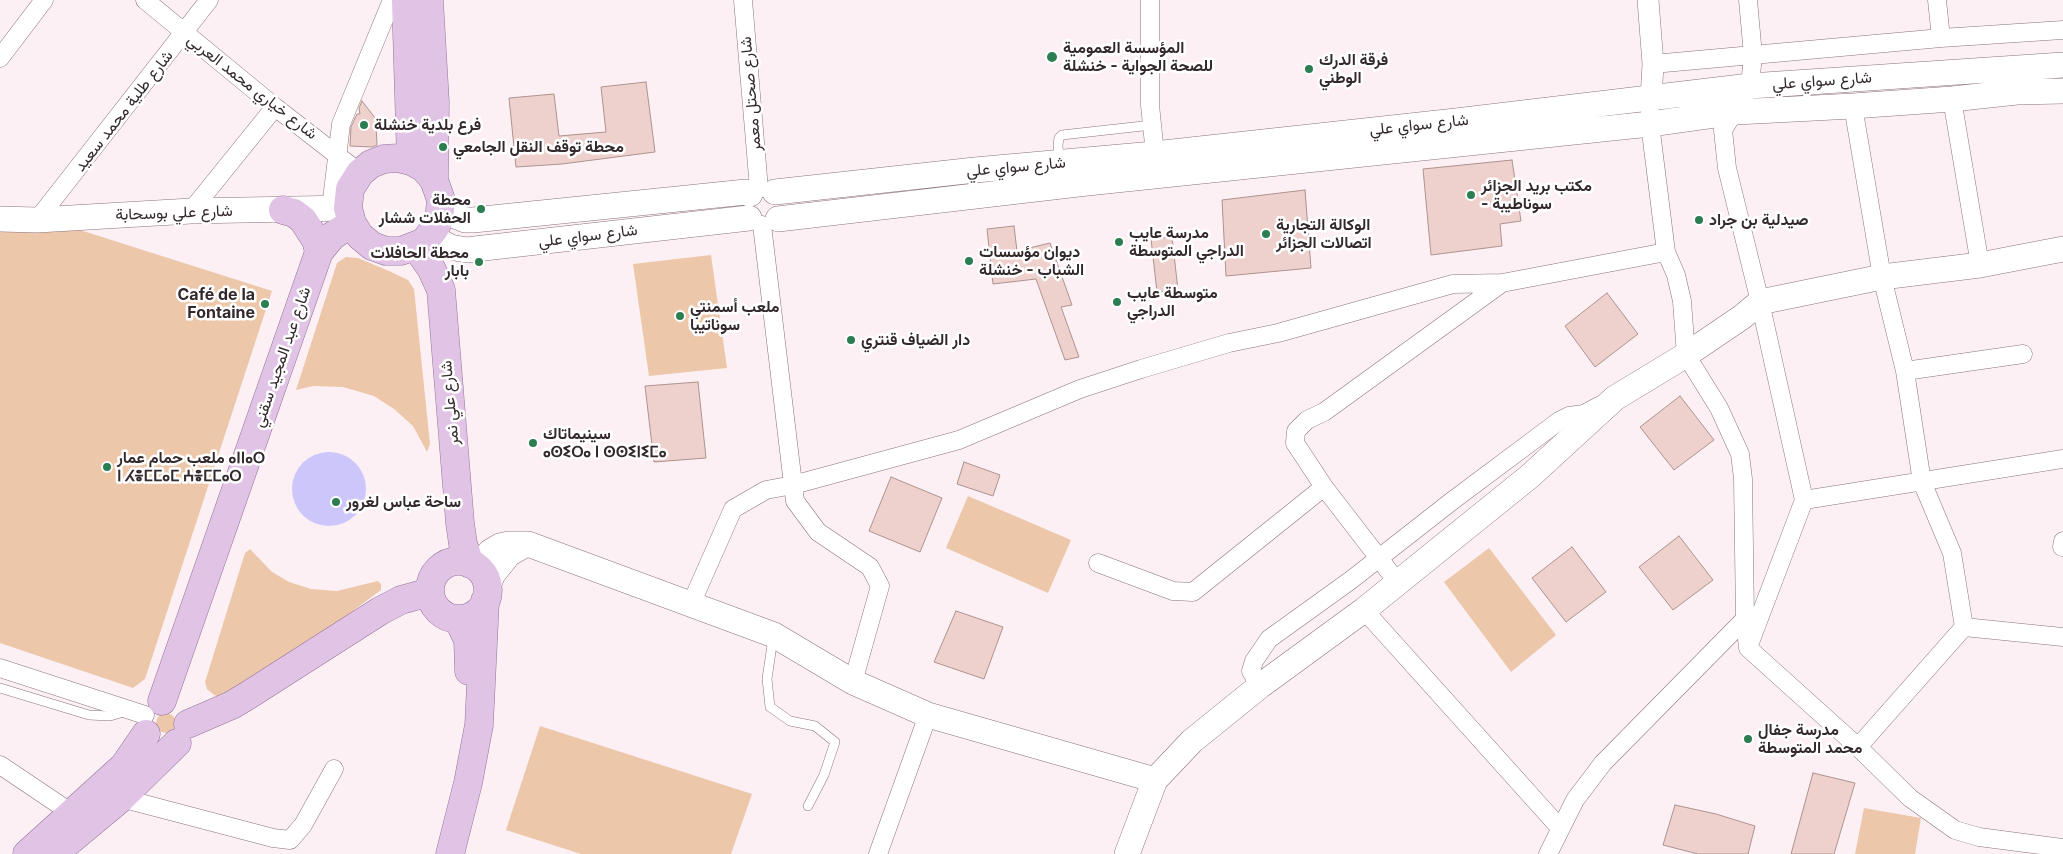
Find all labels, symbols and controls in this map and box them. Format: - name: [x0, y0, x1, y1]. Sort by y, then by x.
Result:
- street label: شارع خياري محمد العربي: [183, 30, 321, 144]
- street label: شارع صحتل معمر: [736, 36, 766, 152]
- place label: المؤسسة العمومية للصحة الجواية - خنشلة: [1063, 38, 1213, 76]
- street label: شارع طلية محمد سعيد: [71, 47, 177, 175]
- marker: المؤسسة العمومية للصحة الجواية - خنشلة: [1045, 50, 1059, 64]
- place label: فرقة الدرك الوطني: [1319, 50, 1388, 88]
- marker: فرقة الدرك الوطني: [1303, 63, 1315, 75]
- street label: شارع سواي علي: [1772, 68, 1872, 94]
- street label: شارع سواي علي: [1368, 110, 1470, 140]
- place label: فرع بلدية خنشلة: [374, 115, 481, 135]
- marker: فرع بلدية خنشلة: [358, 119, 370, 131]
- place label: محطة توقف النقل الجامعي: [453, 137, 624, 157]
- marker: محطة توقف النقل الجامعي: [437, 141, 449, 153]
- street label: شارع سواي علي: [965, 153, 1067, 181]
- place label: مكتب بريد الجزائر - سوناطيبة: [1481, 176, 1592, 214]
- marker: مكتب بريد الجزائر - سوناطيبة: [1465, 189, 1477, 201]
- place label: محطة الحفلات ششار: [379, 190, 471, 228]
- street label: شارع علي بوسحابة: [115, 201, 233, 225]
- marker: محطة الحفلات ششار: [475, 203, 487, 215]
- place label: صيدلية بن جراد: [1709, 210, 1809, 230]
- marker: صيدلية بن جراد: [1693, 214, 1705, 226]
- place label: الوكالة التجارية اتصالات الجزائر: [1276, 215, 1372, 253]
- street label: شارع سواي علي: [537, 220, 639, 252]
- place label: مدرسة عايب الدراجي المتوسطة: [1129, 223, 1244, 261]
- marker: الوكالة التجارية اتصالات الجزائر: [1260, 228, 1272, 240]
- marker: مدرسة عايب الدراجي المتوسطة: [1113, 236, 1125, 248]
- place label: ديوان مؤسسات الشباب - خنشلة: [979, 242, 1084, 280]
- place label: محطة الحافلات بابار: [370, 243, 469, 281]
- marker: ديوان مؤسسات الشباب - خنشلة: [963, 255, 975, 267]
- marker: محطة الحافلات بابار: [473, 256, 485, 268]
- place label: متوسطة عايب الدراجي: [1127, 283, 1218, 321]
- street label: شارع عبد المجيد سقني: [249, 284, 315, 430]
- place label: Café de la Fontaine: [178, 285, 255, 323]
- marker: متوسطة عايب الدراجي: [1111, 296, 1123, 308]
- place label: ملعب أسمنتي سوناتيبا: [690, 297, 779, 335]
- marker: Café de la Fontaine: [259, 298, 271, 310]
- marker: ملعب أسمنتي سوناتيبا: [674, 310, 686, 322]
- place label: دار الضياف قنتري: [861, 330, 970, 350]
- marker: دار الضياف قنتري: [845, 334, 857, 346]
- street label: شارع علي نمر: [437, 360, 463, 446]
- place label: سينيماتاك ⴰⵙⵉⵔⴰ ⵏ ⵙⵙⵉⵏⵉⵎⴰ: [543, 424, 666, 462]
- marker: سينيماتاك ⴰⵙⵉⵔⴰ ⵏ ⵙⵙⵉⵏⵉⵎⴰ: [527, 437, 539, 449]
- place label: ملعب حمام عمار ⴰⵏⵏⴰⵔ ⵏ ⵃⴻⵎⵎⴰⵎ ⵄⴻⵎⵎⴰⵔ: [117, 448, 265, 486]
- marker: ملعب حمام عمار ⴰⵏⵏⴰⵔ ⵏ ⵃⴻⵎⵎⴰⵎ ⵄⴻⵎⵎⴰⵔ: [101, 461, 113, 473]
- place label: ساحة عباس لغرور: [346, 492, 461, 512]
- marker: ساحة عباس لغرور: [330, 496, 342, 508]
- place label: مدرسة جفال محمد المتوسطة: [1758, 720, 1862, 758]
- marker: مدرسة جفال محمد المتوسطة: [1742, 733, 1754, 745]

